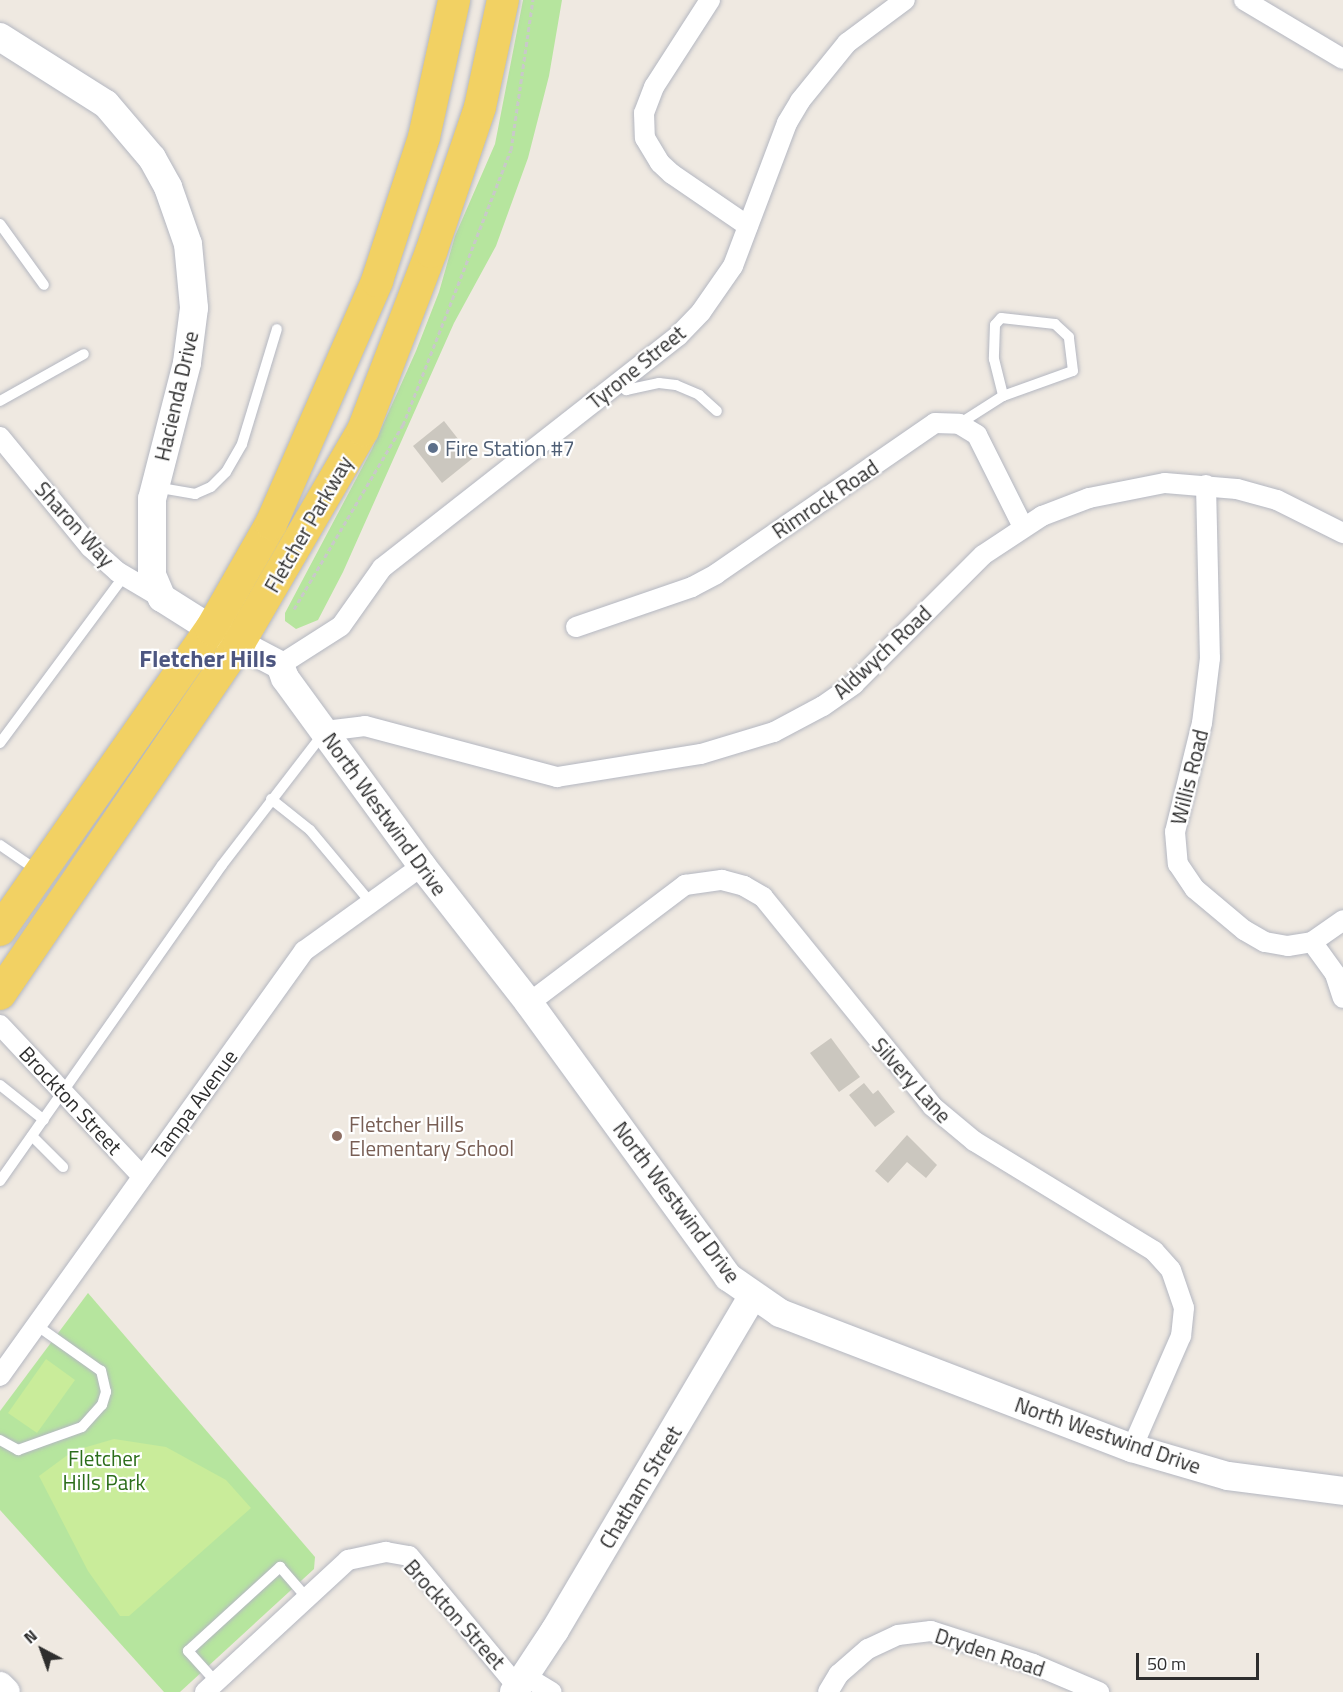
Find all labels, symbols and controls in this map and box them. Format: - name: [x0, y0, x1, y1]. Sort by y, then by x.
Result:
- street label: Tyrone Street: [582, 320, 690, 414]
- street label: Hacienda Drive: [149, 329, 203, 463]
- place label: Fire Station #7: [445, 435, 574, 461]
- marker: Fire Station #7: [426, 441, 440, 455]
- street label: Fletcher Parkway: [259, 451, 357, 597]
- street label: Rimrock Road: [767, 454, 883, 544]
- street label: Sharon Way: [30, 476, 120, 572]
- street label: Aldwych Road: [828, 600, 936, 704]
- district label: Fletcher Hills: [139, 645, 277, 673]
- street label: Willis Road: [1165, 727, 1213, 827]
- street label: North Westwind Drive: [317, 728, 453, 900]
- street label: Silvery Lane: [867, 1032, 957, 1128]
- street label: Brockton Street: [14, 1041, 128, 1159]
- street label: Tampa Avenue: [146, 1044, 242, 1164]
- place label: Fletcher Hills Elementary School: [349, 1111, 514, 1161]
- street label: North Westwind Drive: [608, 1116, 746, 1288]
- marker: Fletcher Hills Elementary School: [330, 1129, 344, 1143]
- street label: North Westwind Drive: [1012, 1391, 1204, 1479]
- street label: Chatham Street: [593, 1421, 687, 1553]
- park label: Fletcher Hills Park: [62, 1445, 146, 1495]
- street label: Brockton Street: [399, 1554, 511, 1674]
- north arrow: [12, 1620, 72, 1680]
- street label: Dryden Road: [932, 1622, 1048, 1682]
- text: N: [18, 1624, 42, 1649]
- scale bar: [1139, 1641, 1262, 1679]
- text: 50 m: [1147, 1650, 1186, 1677]

